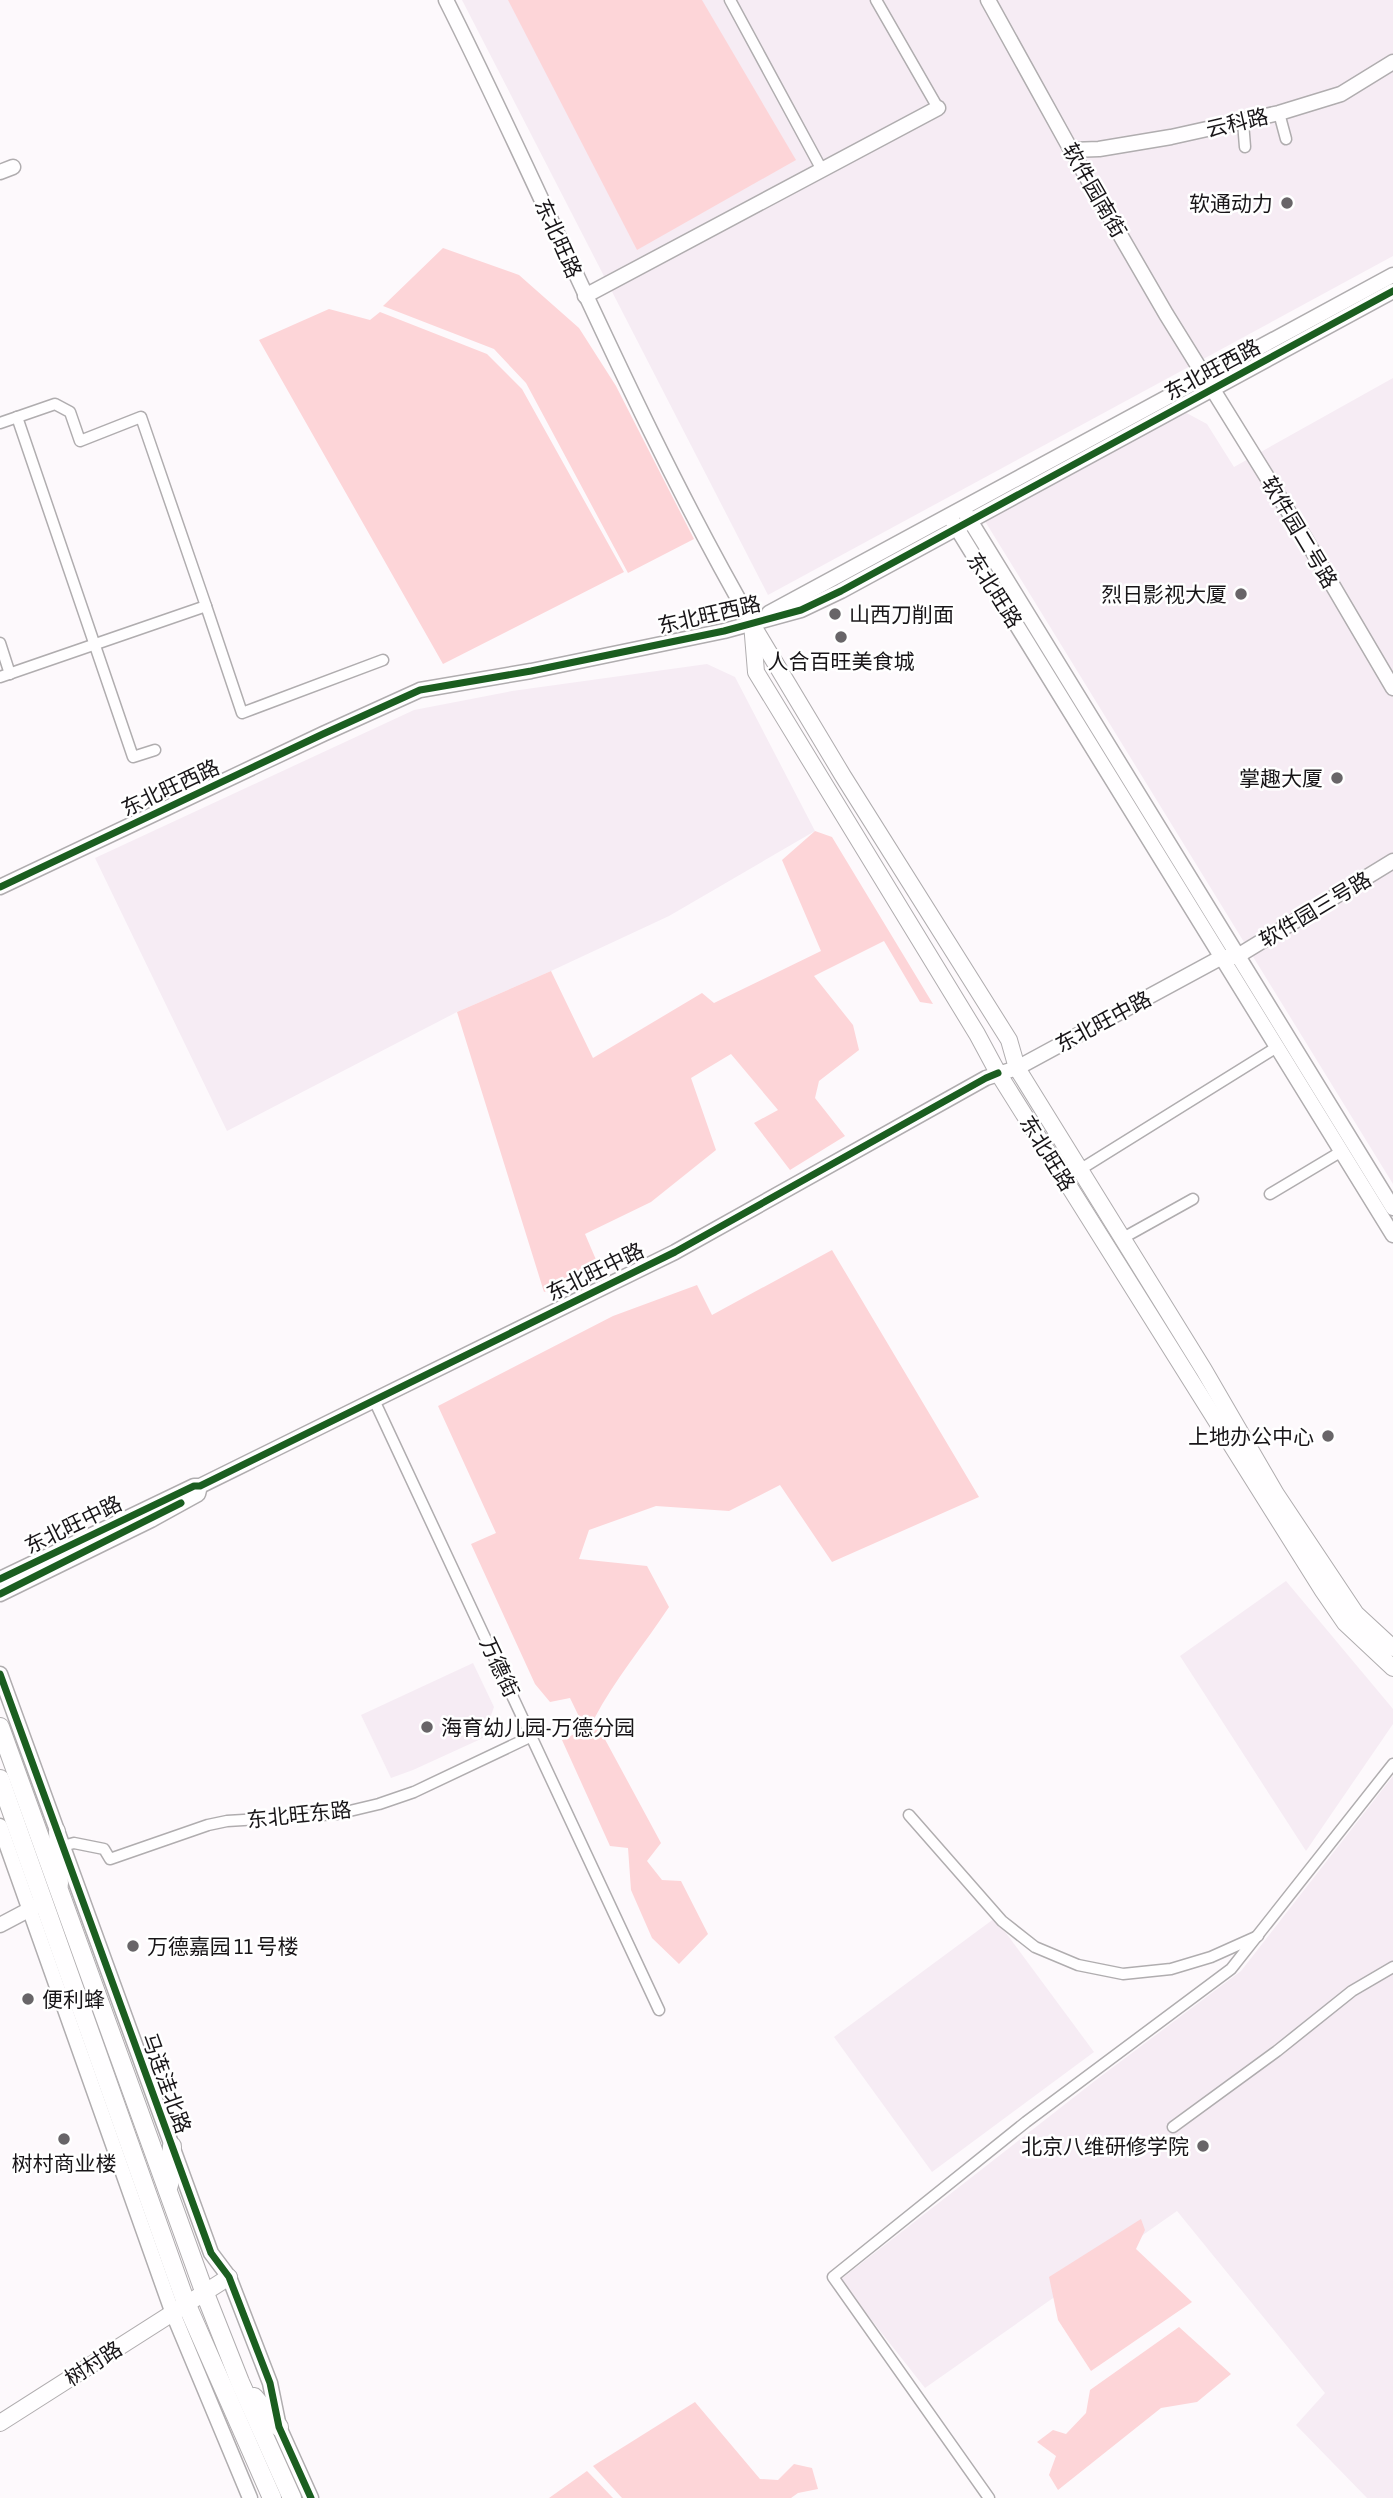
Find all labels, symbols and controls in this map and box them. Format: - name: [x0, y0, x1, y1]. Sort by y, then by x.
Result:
- street label: 云科路: [1204, 103, 1270, 141]
- street label: 软件园南街: [1058, 139, 1132, 241]
- place label: 软通动力: [1189, 191, 1273, 215]
- street label: 东北旺路: [531, 195, 587, 281]
- marker: 软通动力: [1279, 195, 1295, 211]
- street label: 东北旺西路: [1160, 334, 1264, 404]
- street label: 软件园二号路: [1257, 472, 1343, 592]
- street label: 东北旺路: [963, 548, 1027, 632]
- place label: 烈日影视大厦: [1101, 582, 1227, 606]
- marker: 烈日影视大厦: [1233, 586, 1249, 602]
- street label: 东北旺西路: [655, 590, 763, 638]
- place label: 山西刀削面: [849, 602, 954, 626]
- marker: 山西刀削面: [827, 606, 843, 622]
- marker: 人合百旺美食城: [833, 629, 849, 645]
- place label: 人合百旺美食城: [768, 649, 915, 673]
- street label: 东北旺西路: [117, 754, 223, 820]
- place label: 掌趣大厦: [1239, 766, 1323, 790]
- marker: 掌趣大厦: [1329, 770, 1345, 786]
- street label: 软件园三号路: [1255, 866, 1375, 952]
- street label: 东北旺中路: [1051, 986, 1155, 1056]
- street label: 东北旺路: [1016, 1111, 1080, 1195]
- street label: 东北旺中路: [543, 1237, 647, 1305]
- place label: 上地办公中心: [1188, 1424, 1314, 1448]
- marker: 上地办公中心: [1320, 1428, 1336, 1444]
- street label: 东北旺中路: [21, 1490, 125, 1558]
- street label: 万德街: [476, 1633, 524, 1701]
- place label: 海育幼儿园-万德分园: [441, 1715, 635, 1739]
- marker: 海育幼儿园-万德分园: [419, 1719, 435, 1735]
- street label: 东北旺东路: [246, 1797, 352, 1831]
- place label: 万德嘉园 11 号楼: [147, 1934, 299, 1958]
- marker: 万德嘉园 11 号楼: [125, 1938, 141, 1954]
- place label: 便利蜂: [42, 1987, 105, 2011]
- marker: 便利蜂: [20, 1991, 36, 2007]
- street label: 马连洼北路: [138, 2030, 196, 2136]
- marker: 树村商业楼: [56, 2131, 72, 2147]
- place label: 北京八维研修学院: [1021, 2134, 1189, 2158]
- marker: 北京八维研修学院: [1195, 2138, 1211, 2154]
- place label: 树村商业楼: [12, 2151, 117, 2175]
- street label: 树村路: [60, 2336, 126, 2390]

